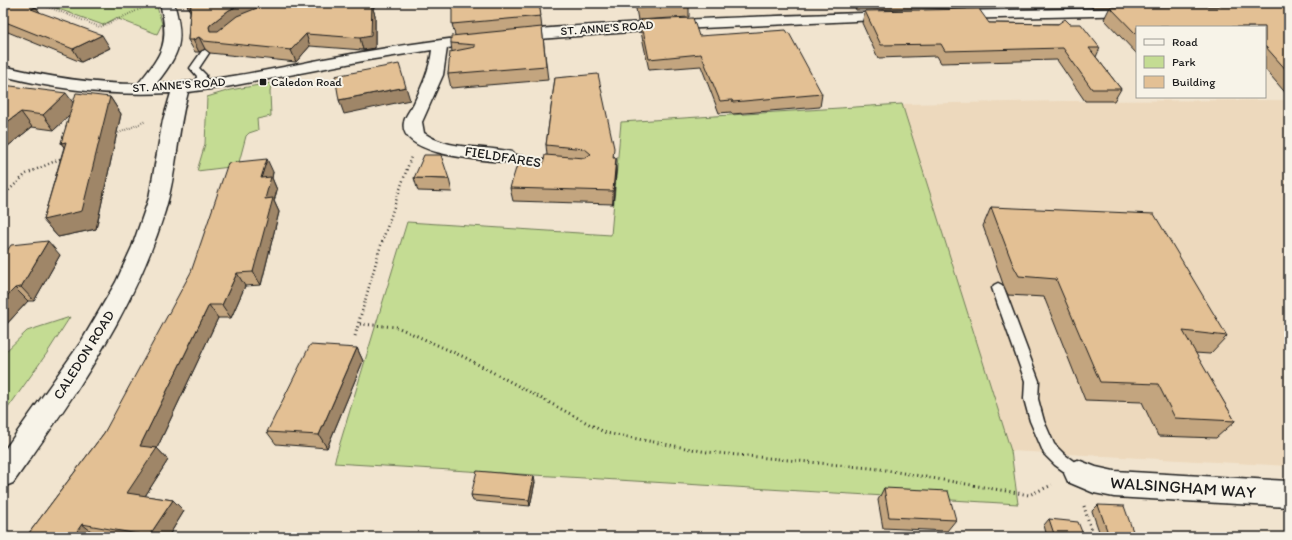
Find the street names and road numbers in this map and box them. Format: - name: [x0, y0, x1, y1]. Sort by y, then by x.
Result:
- street label: ST. ANNE'S ROAD: [560, 18, 654, 38]
- street label: ST. ANNE'S ROAD: [132, 75, 226, 95]
- street label: FIELDFARES: [464, 143, 542, 171]
- street label: CALEDON ROAD: [50, 307, 118, 403]
- street label: WALSINGHAM WAY: [1110, 472, 1257, 502]

